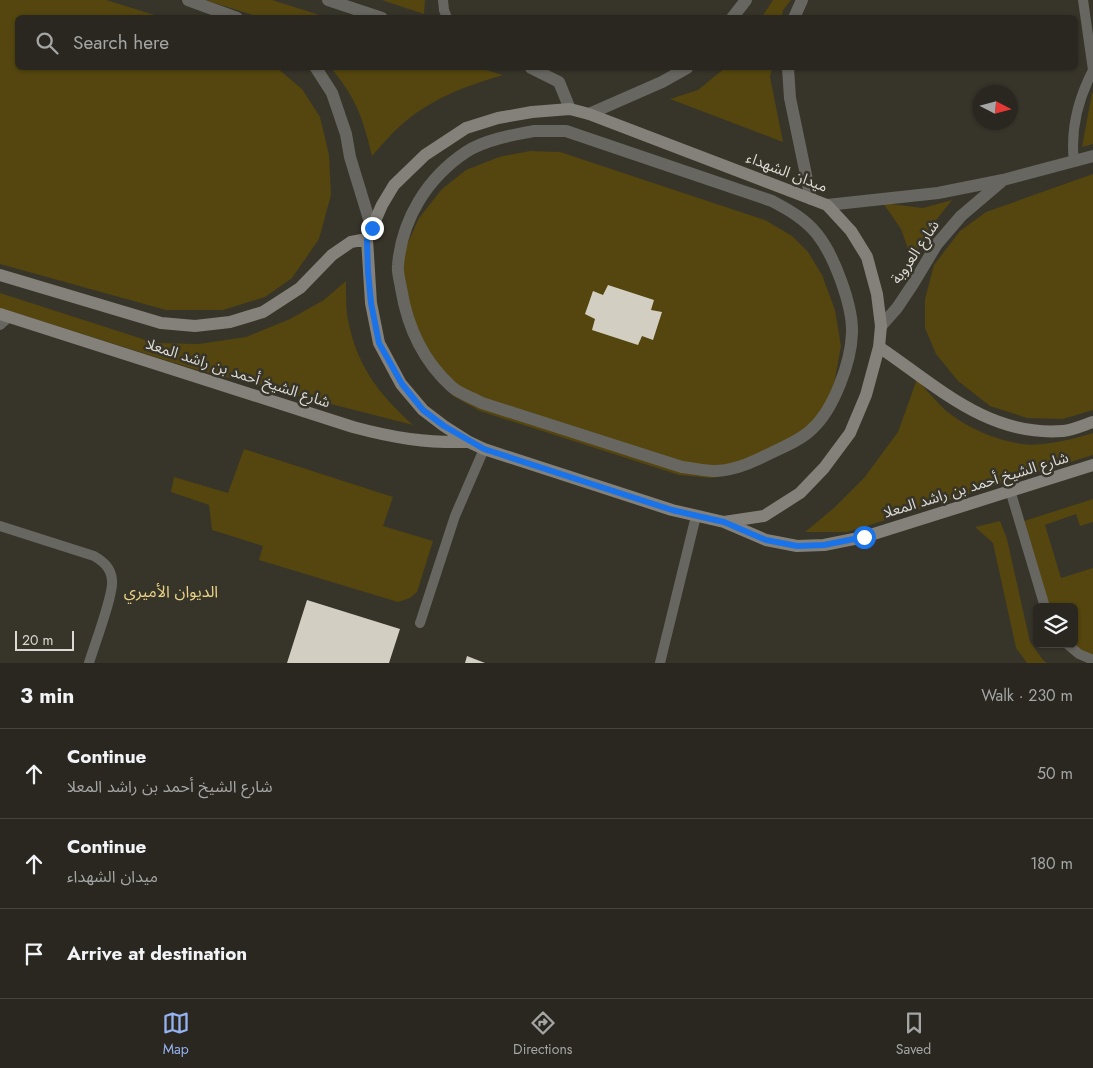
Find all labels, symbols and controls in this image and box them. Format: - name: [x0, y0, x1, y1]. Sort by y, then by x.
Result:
- search box: [15, 15, 1078, 70]
- icon: search: [33, 29, 61, 57]
- text: Search here: [73, 29, 169, 56]
- north arrow: [973, 85, 1018, 130]
- street label: ميدان الشهداء: [743, 146, 831, 198]
- street label: شارع العروبة: [885, 215, 945, 289]
- route end: [361, 217, 384, 240]
- street label: شارع الشيخ أحمد بن راشد المعلا: [143, 333, 333, 414]
- street label: شارع الشيخ أحمد بن راشد المعلا: [881, 446, 1072, 525]
- route start: [853, 526, 876, 549]
- district label: الديوان الأميري: [124, 580, 218, 604]
- map controls: [1033, 603, 1078, 648]
- button: layers: [1033, 603, 1078, 648]
- scale bar: [15, 628, 74, 651]
- text: 20 m: [22, 630, 54, 650]
- text: 3 min: [20, 681, 74, 711]
- text: Walk · 230 m: [981, 684, 1073, 707]
- text: Continue: [67, 743, 146, 770]
- icon: ahead: [20, 760, 48, 788]
- text: 50 m: [1037, 762, 1073, 785]
- text: شارع الشيخ أحمد بن راشد المعلا: [67, 775, 273, 798]
- text: Continue: [67, 833, 146, 860]
- icon: ahead: [20, 850, 48, 878]
- text: 180 m: [1030, 852, 1073, 875]
- text: ميدان الشهداء: [67, 865, 158, 888]
- icon: arrive: [20, 940, 48, 968]
- text: Arrive at destination: [67, 940, 247, 967]
- tab: Map: [162, 1009, 190, 1059]
- tab: Directions: [513, 1009, 572, 1059]
- tab: Saved: [896, 1009, 931, 1059]

